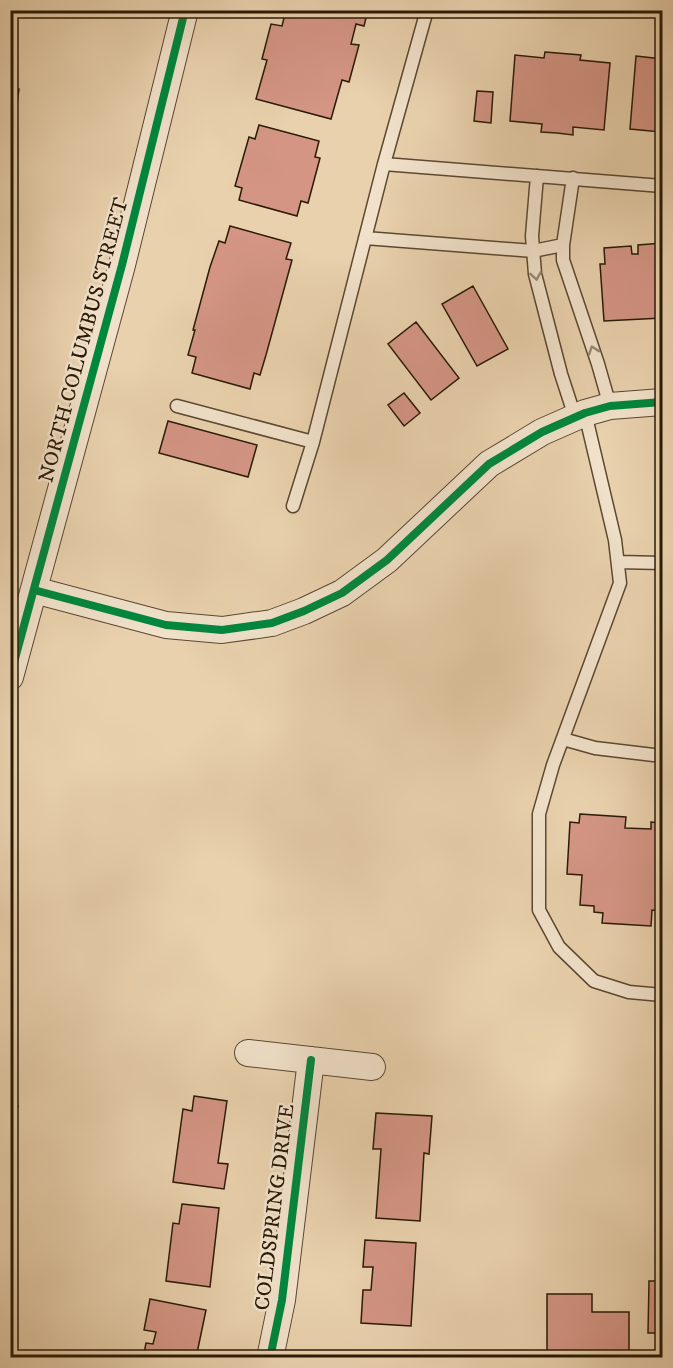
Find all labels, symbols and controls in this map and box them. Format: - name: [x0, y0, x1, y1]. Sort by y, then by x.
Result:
- street label: NORTH COLUMBUS STREET: [33, 195, 135, 486]
- one-way arrow: [529, 270, 542, 280]
- one-way arrow: [588, 345, 601, 356]
- street label: COLDSPRING DRIVE: [249, 1102, 301, 1312]

